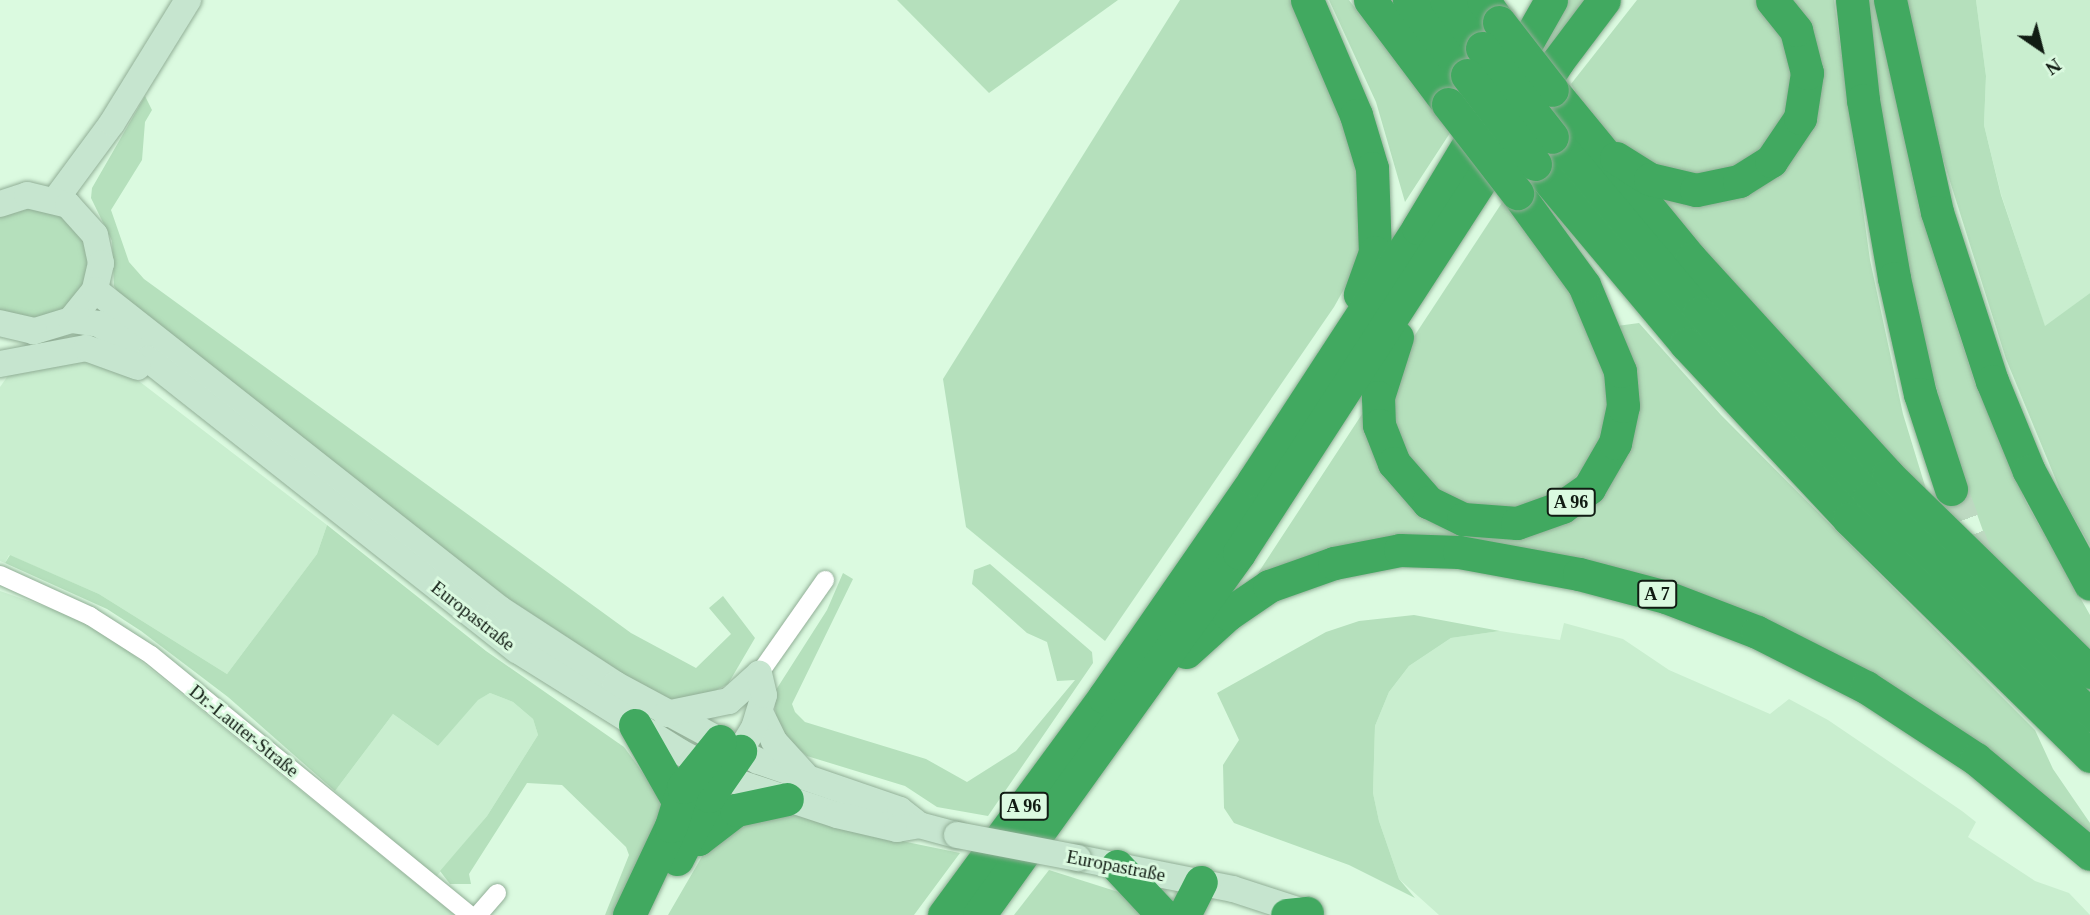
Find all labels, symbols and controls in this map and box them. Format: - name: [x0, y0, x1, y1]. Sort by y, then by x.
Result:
- north arrow: [2006, 14, 2076, 84]
- text: N: [2042, 54, 2065, 79]
- road number: A 96: [1545, 488, 1597, 516]
- street label: Europastraße: [426, 576, 520, 656]
- road number: A 7: [1636, 580, 1678, 608]
- street label: Dr.-Lauter-Straße: [185, 680, 303, 782]
- road number: A 96: [998, 792, 1050, 820]
- street label: Europastraße: [1065, 845, 1167, 887]

